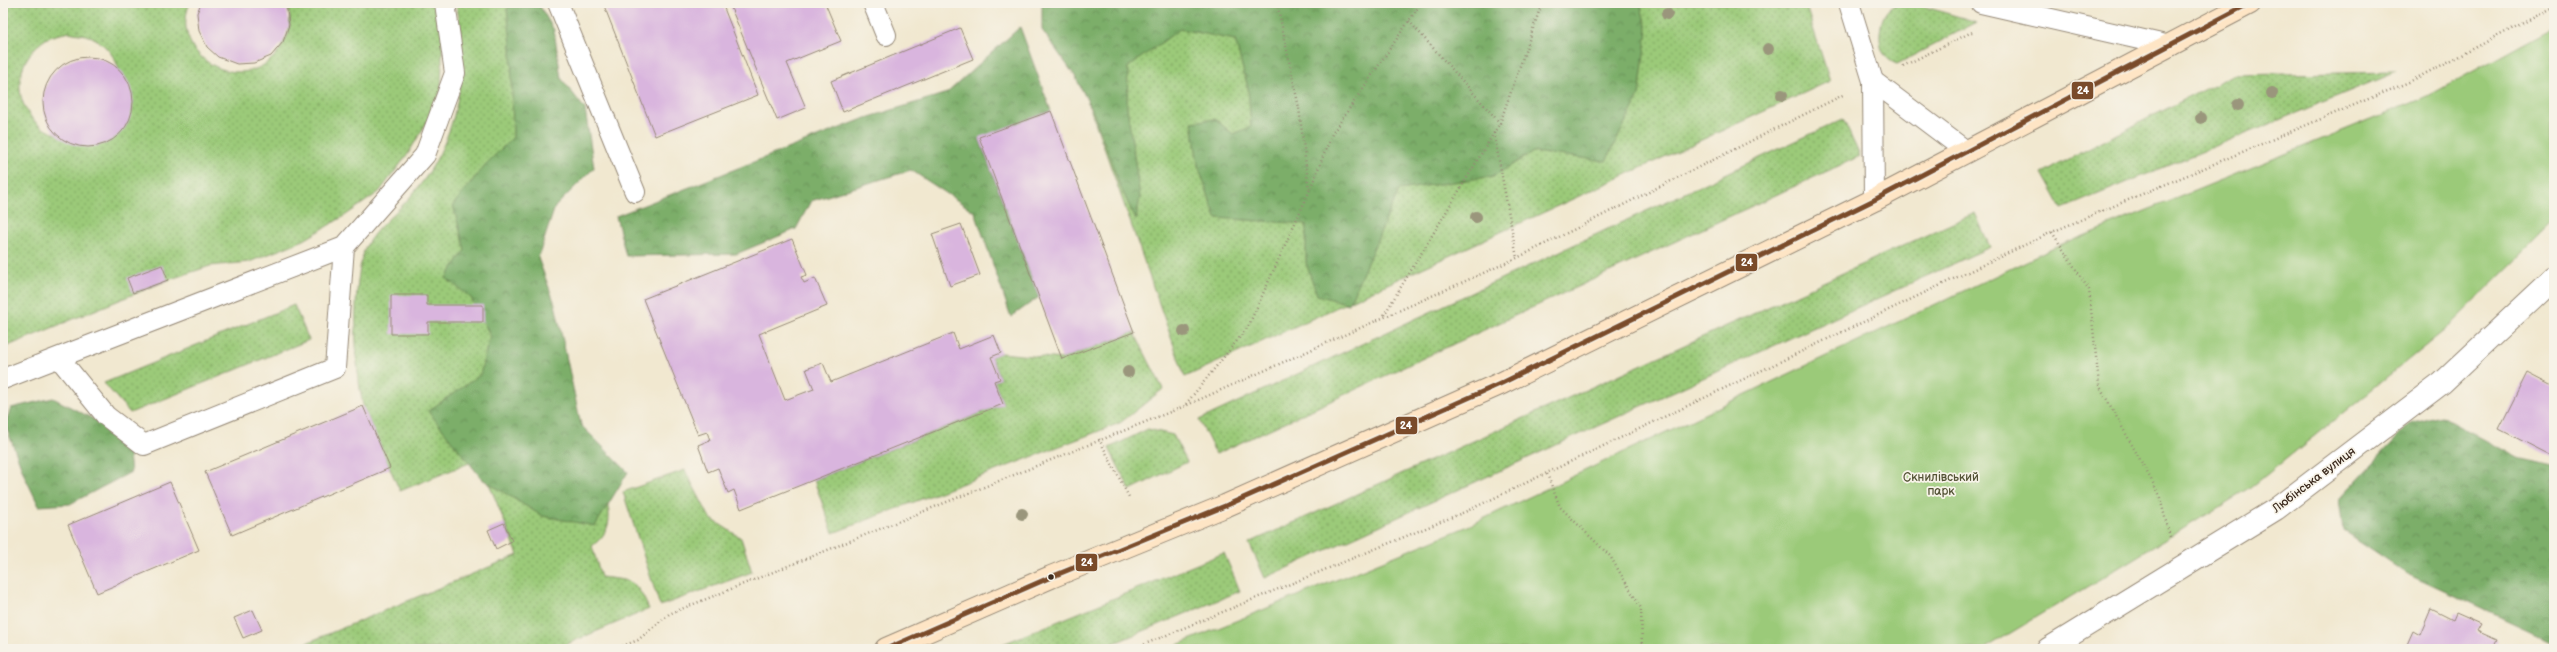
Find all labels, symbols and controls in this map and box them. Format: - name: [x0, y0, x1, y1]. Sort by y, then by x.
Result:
- line badge: 24: [2071, 81, 2094, 100]
- text: 24: [2077, 84, 2090, 97]
- line badge: 24: [1735, 253, 1758, 272]
- text: 24: [1741, 256, 1754, 269]
- line badge: 24: [1395, 416, 1418, 435]
- text: 24: [1400, 419, 1413, 432]
- street label: Любінська вулиця: [2269, 444, 2359, 517]
- park label: Скнилівський парк: [1903, 470, 1979, 499]
- line badge: 24: [1075, 553, 1098, 572]
- text: 24: [1081, 556, 1094, 569]
- unlabelled marker: [1046, 572, 1056, 582]

